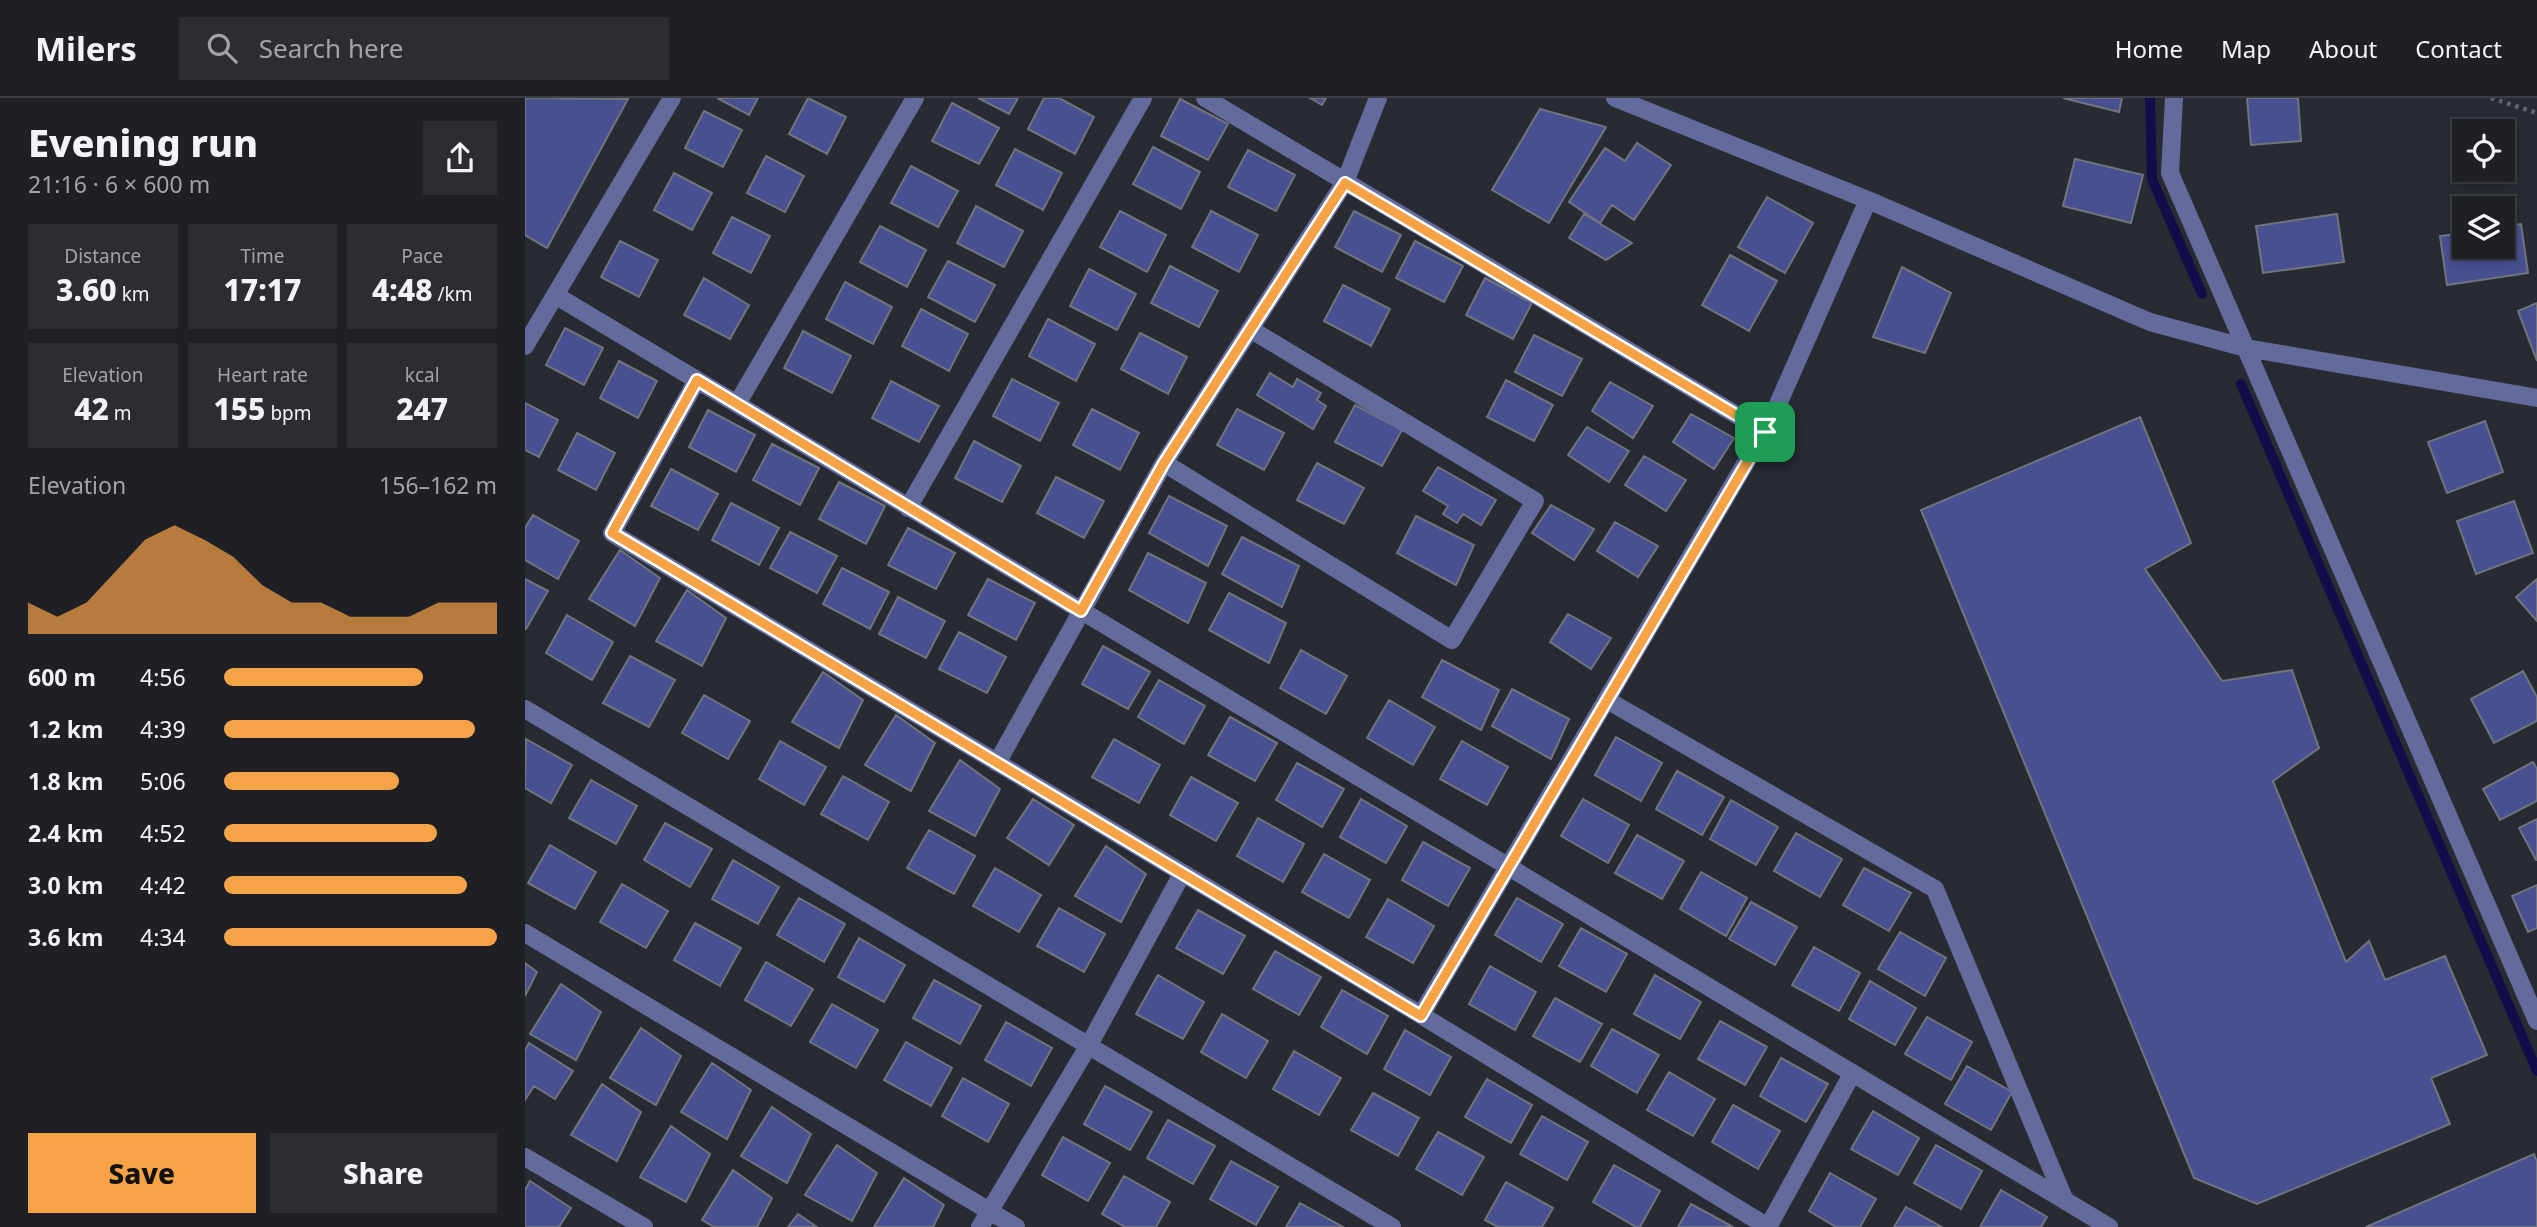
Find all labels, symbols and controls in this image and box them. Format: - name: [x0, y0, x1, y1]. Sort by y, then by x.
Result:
- search box: [179, 17, 669, 80]
- text: Milers: [35, 26, 137, 71]
- icon: search: [203, 29, 241, 67]
- text: Search here: [259, 30, 404, 66]
- text: Home: [2115, 32, 2183, 65]
- text: Map: [2221, 32, 2271, 65]
- text: About: [2309, 32, 2377, 65]
- text: Contact: [2415, 32, 2502, 65]
- text: Evening run: [28, 116, 258, 168]
- map controls: [2452, 119, 2515, 259]
- button: locate: [2452, 119, 2515, 182]
- button: share: [423, 121, 497, 195]
- text: 21:16 · 6 × 600 m: [28, 168, 210, 200]
- button: layers: [2452, 196, 2515, 259]
- text: Distance: [64, 243, 141, 269]
- text: Time: [241, 243, 284, 269]
- text: Pace: [401, 243, 443, 269]
- text: 3.60: [56, 269, 117, 310]
- text: 17:17: [224, 269, 301, 310]
- text: 4:48: [372, 269, 432, 310]
- text: km: [117, 281, 150, 307]
- text: /km: [432, 281, 472, 307]
- text: Elevation: [62, 362, 143, 388]
- text: Heart rate: [217, 362, 308, 388]
- text: kcal: [405, 362, 440, 388]
- text: 42: [74, 388, 109, 429]
- text: 155: [213, 388, 265, 429]
- text: 247: [396, 388, 448, 429]
- text: m: [109, 400, 132, 426]
- text: bpm: [265, 400, 312, 426]
- pin: [1735, 402, 1795, 462]
- icon: arrive: [1746, 413, 1784, 451]
- text: Elevation: [28, 469, 126, 501]
- text: 156–162 m: [379, 469, 497, 501]
- text: 600 m: [28, 661, 96, 693]
- text: 4:56: [140, 661, 186, 693]
- text: 1.2 km: [28, 713, 103, 745]
- text: 4:39: [140, 713, 186, 745]
- text: 1.8 km: [28, 765, 103, 797]
- text: 5:06: [140, 765, 186, 797]
- text: 2.4 km: [28, 817, 103, 849]
- text: 4:52: [140, 817, 186, 849]
- text: 3.0 km: [28, 869, 103, 901]
- text: 4:42: [140, 869, 186, 901]
- text: 3.6 km: [28, 921, 103, 953]
- text: 4:34: [140, 921, 186, 953]
- button: Save: [28, 1133, 256, 1213]
- button: Share: [270, 1133, 497, 1213]

